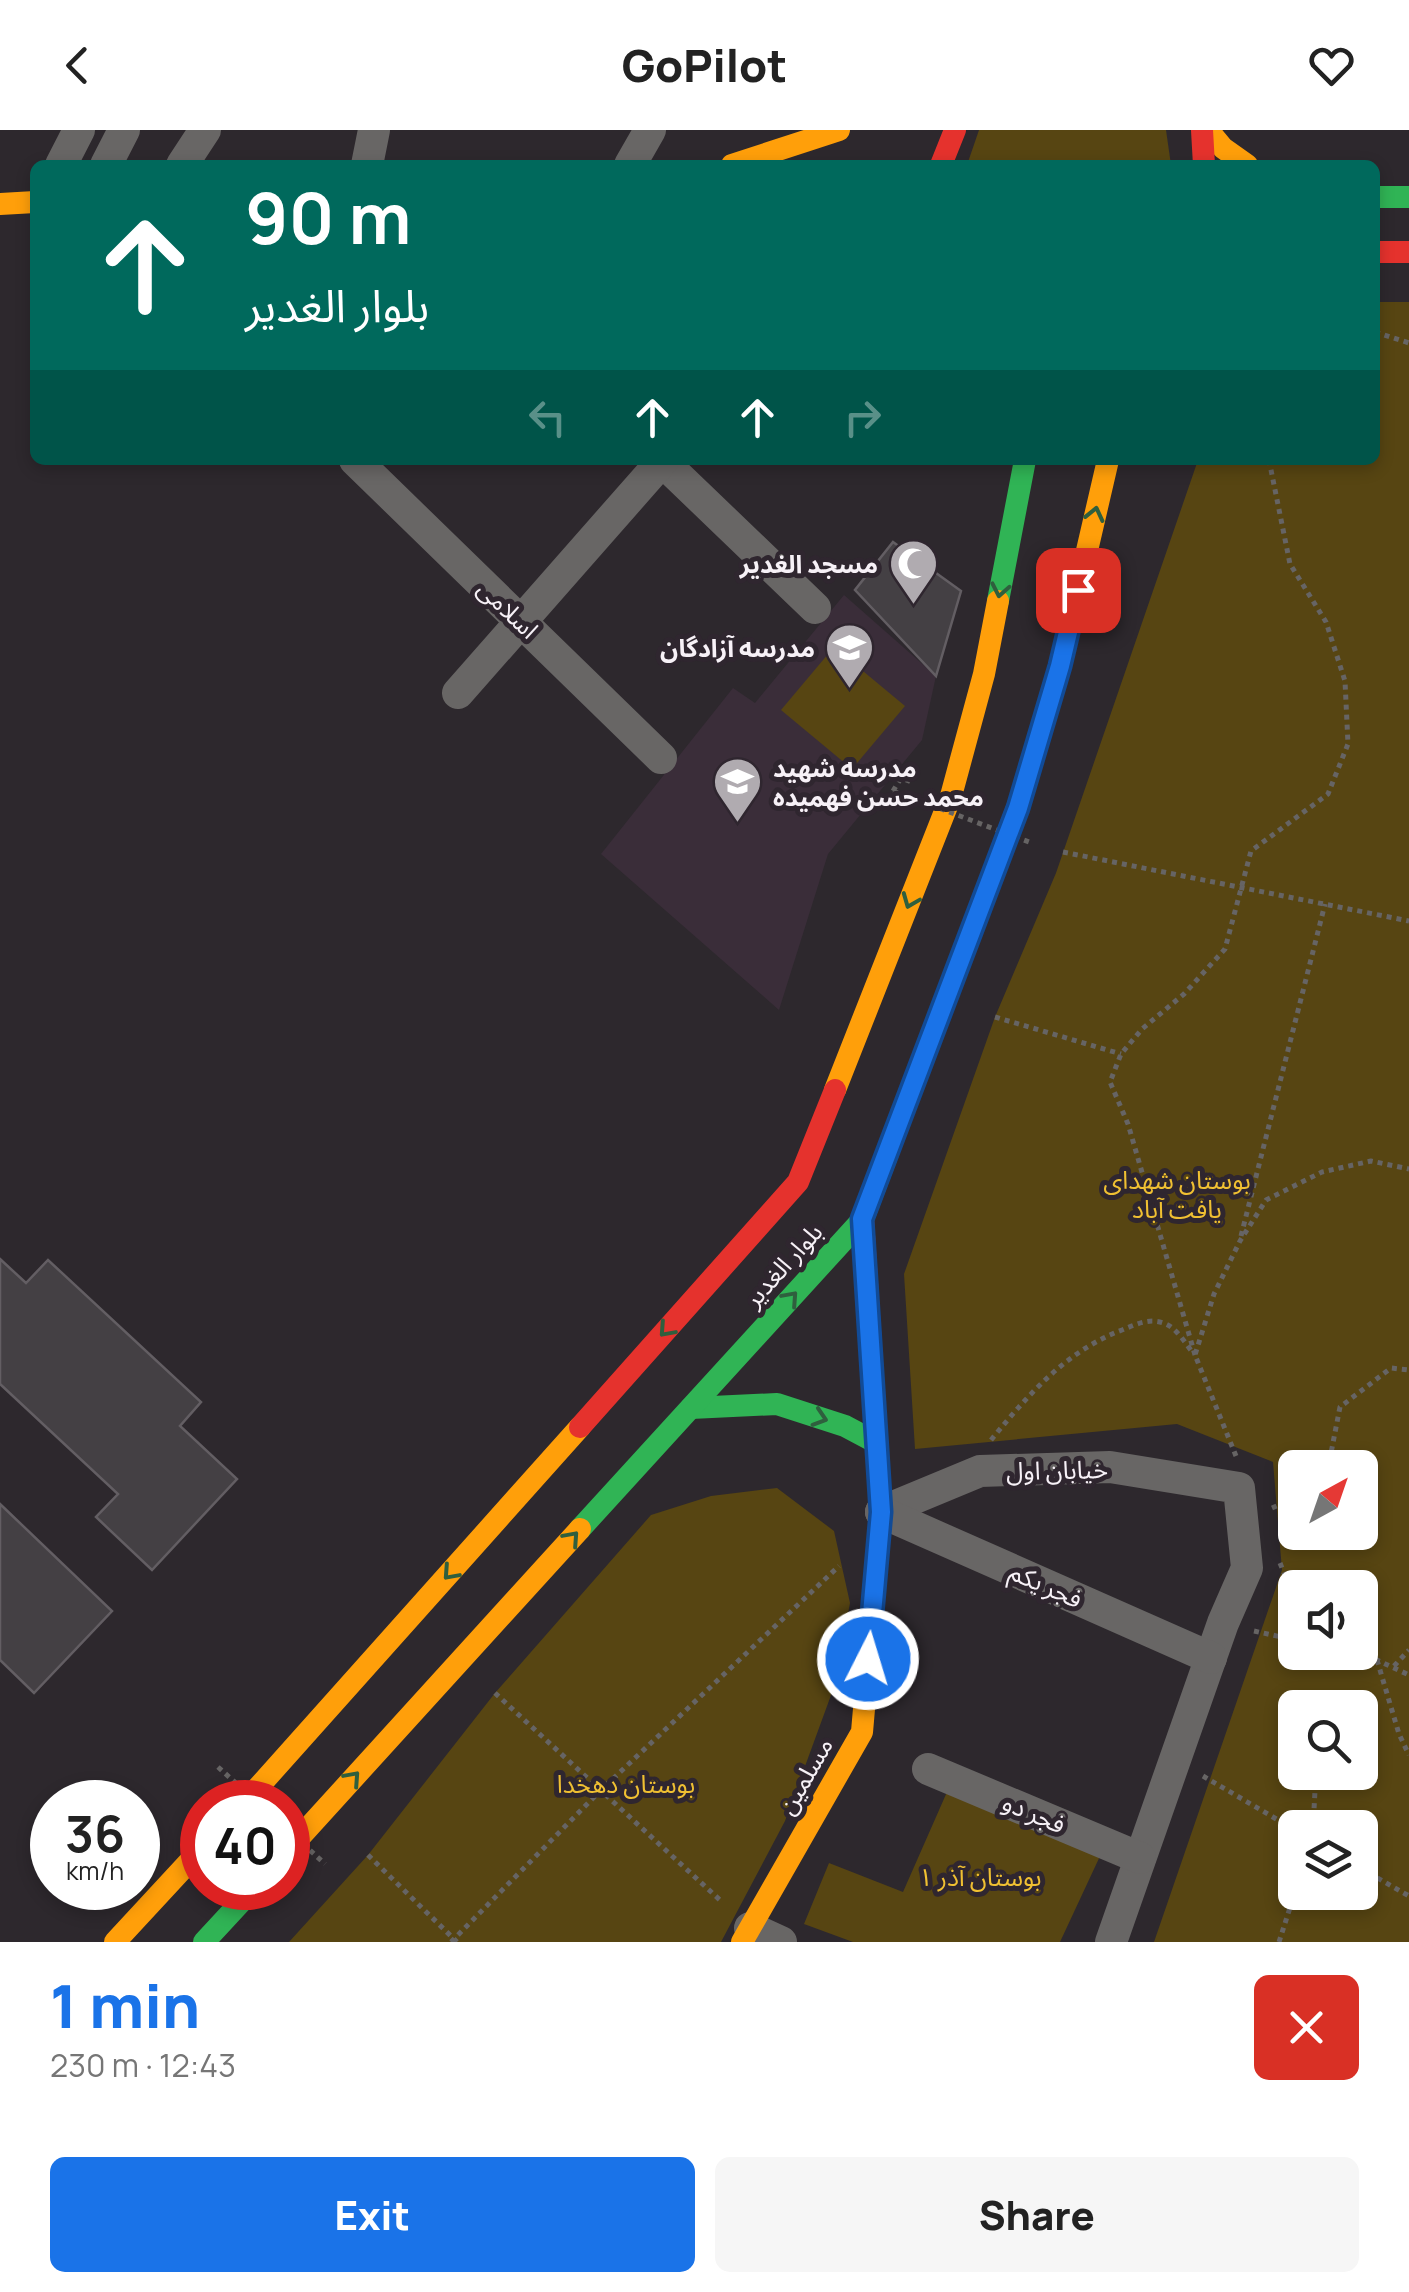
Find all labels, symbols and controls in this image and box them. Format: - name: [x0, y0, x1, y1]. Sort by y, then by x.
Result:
- text: GoPilot: [622, 34, 787, 96]
- icon: back: [50, 38, 105, 93]
- icon: heart: [1304, 38, 1359, 93]
- text: 90 m: [245, 169, 412, 265]
- icon: ahead: [80, 200, 210, 330]
- text: بلوار الغدیر: [245, 274, 429, 336]
- icon: left: [520, 390, 575, 445]
- icon: ahead: [625, 390, 680, 445]
- icon: ahead: [730, 390, 785, 445]
- icon: right: [835, 390, 890, 445]
- one-way arrow: [1083, 506, 1104, 523]
- mosque icon: مسجد الغدیر: [887, 538, 939, 606]
- place label: مسجد الغدیر: [739, 546, 878, 581]
- pin: [1036, 548, 1121, 633]
- icon: arrive: [1051, 563, 1106, 618]
- street label: اسلامی: [470, 571, 546, 646]
- one-way arrow: [991, 581, 1012, 598]
- school or university icon: مدرسه آزادگان: [824, 622, 876, 690]
- place label: مدرسه آزادگان: [660, 630, 815, 665]
- place label: مدرسه شهید محمد حسن فهمیده: [773, 750, 984, 814]
- school or university icon: مدرسه شهید محمد حسن فهمیده: [712, 756, 764, 824]
- one-way arrow: [901, 892, 921, 909]
- park label: بوستان شهدای یافت آباد: [1103, 1162, 1251, 1226]
- street label: بلوار الغدیر: [735, 1215, 830, 1315]
- one-way arrow: [779, 1291, 797, 1310]
- one-way arrow: [660, 1318, 678, 1337]
- one-way arrow: [811, 1407, 828, 1427]
- north arrow: [1278, 1450, 1378, 1550]
- map controls: [1278, 1450, 1378, 1910]
- street label: خیابان اول: [1006, 1451, 1108, 1488]
- one-way arrow: [560, 1531, 578, 1550]
- street label: فجر یکم: [1003, 1553, 1088, 1619]
- one-way arrow: [444, 1561, 462, 1580]
- button: sound: [1278, 1570, 1378, 1670]
- position arrow: [816, 1607, 920, 1711]
- button: search: [1278, 1690, 1378, 1790]
- street label: مسلمین: [768, 1731, 841, 1821]
- park label: بوستان دهخدا: [557, 1766, 695, 1801]
- one-way arrow: [341, 1771, 359, 1790]
- speed limit sign: 40: [180, 1780, 310, 1910]
- street label: فجر دو: [997, 1784, 1071, 1841]
- text: 36: [65, 1799, 125, 1867]
- button: layers: [1278, 1810, 1378, 1910]
- text: km/h: [66, 1853, 124, 1888]
- park label: بوستان آذر ۱: [918, 1859, 1042, 1894]
- text: 1 min: [50, 1964, 200, 2046]
- button: close: [1254, 1975, 1359, 2080]
- text: 230 m · 12:43: [50, 2043, 236, 2087]
- button: Exit: [50, 2157, 695, 2272]
- button: Share: [715, 2157, 1359, 2272]

